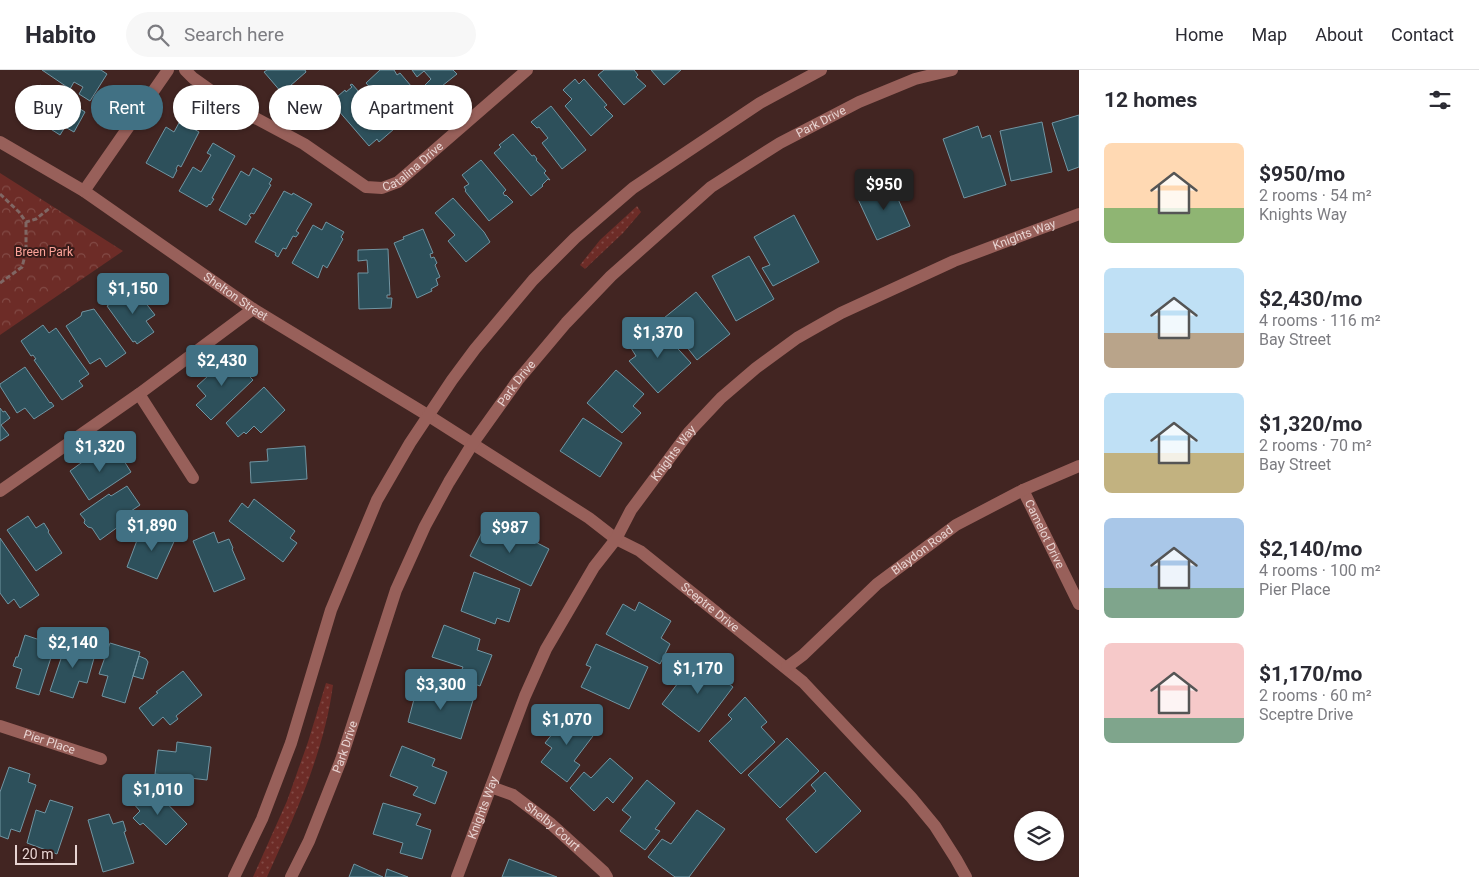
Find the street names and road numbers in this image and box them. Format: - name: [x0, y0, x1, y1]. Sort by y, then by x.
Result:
- street label: Park Drive: [794, 103, 848, 140]
- street label: Catalina Drive: [380, 139, 446, 194]
- street label: Knights Way: [991, 216, 1058, 253]
- street label: Shelton Street: [201, 270, 270, 323]
- street label: Park Drive: [494, 358, 538, 409]
- street label: Knights Way: [648, 422, 699, 484]
- street label: Camelot Drive: [1022, 497, 1067, 571]
- street label: Blaydon Road: [889, 523, 956, 578]
- street label: Sceptre Drive: [678, 580, 742, 635]
- street label: Park Drive: [330, 719, 360, 775]
- street label: Pier Place: [22, 727, 77, 757]
- street label: Knights Way: [465, 774, 501, 841]
- street label: Shelby Court: [522, 799, 583, 854]

